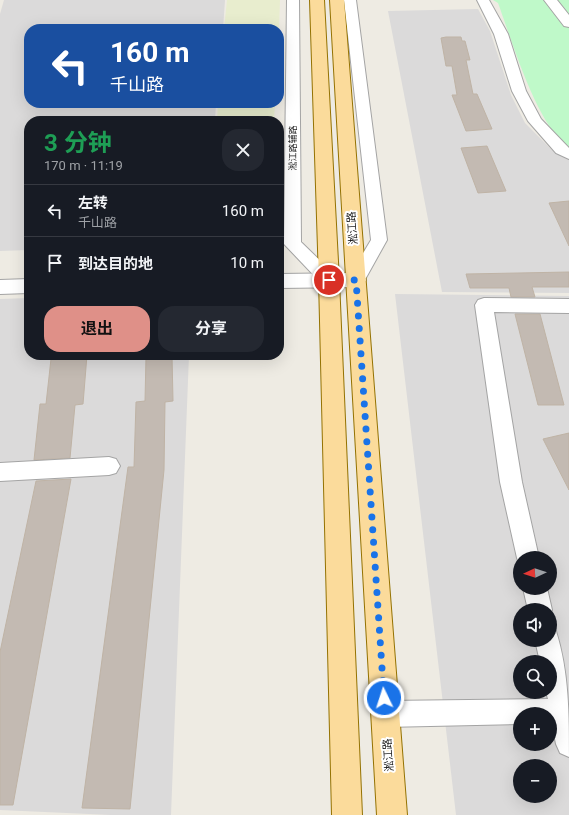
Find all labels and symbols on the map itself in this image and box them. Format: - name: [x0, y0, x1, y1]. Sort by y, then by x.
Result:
- street label: 淞江路辅路: [288, 125, 298, 171]
- street label: 淞江路: [345, 211, 360, 245]
- pin: [312, 263, 346, 297]
- north arrow: [513, 551, 557, 595]
- position arrow: [363, 677, 405, 719]
- street label: 淞江路: [381, 738, 396, 772]

